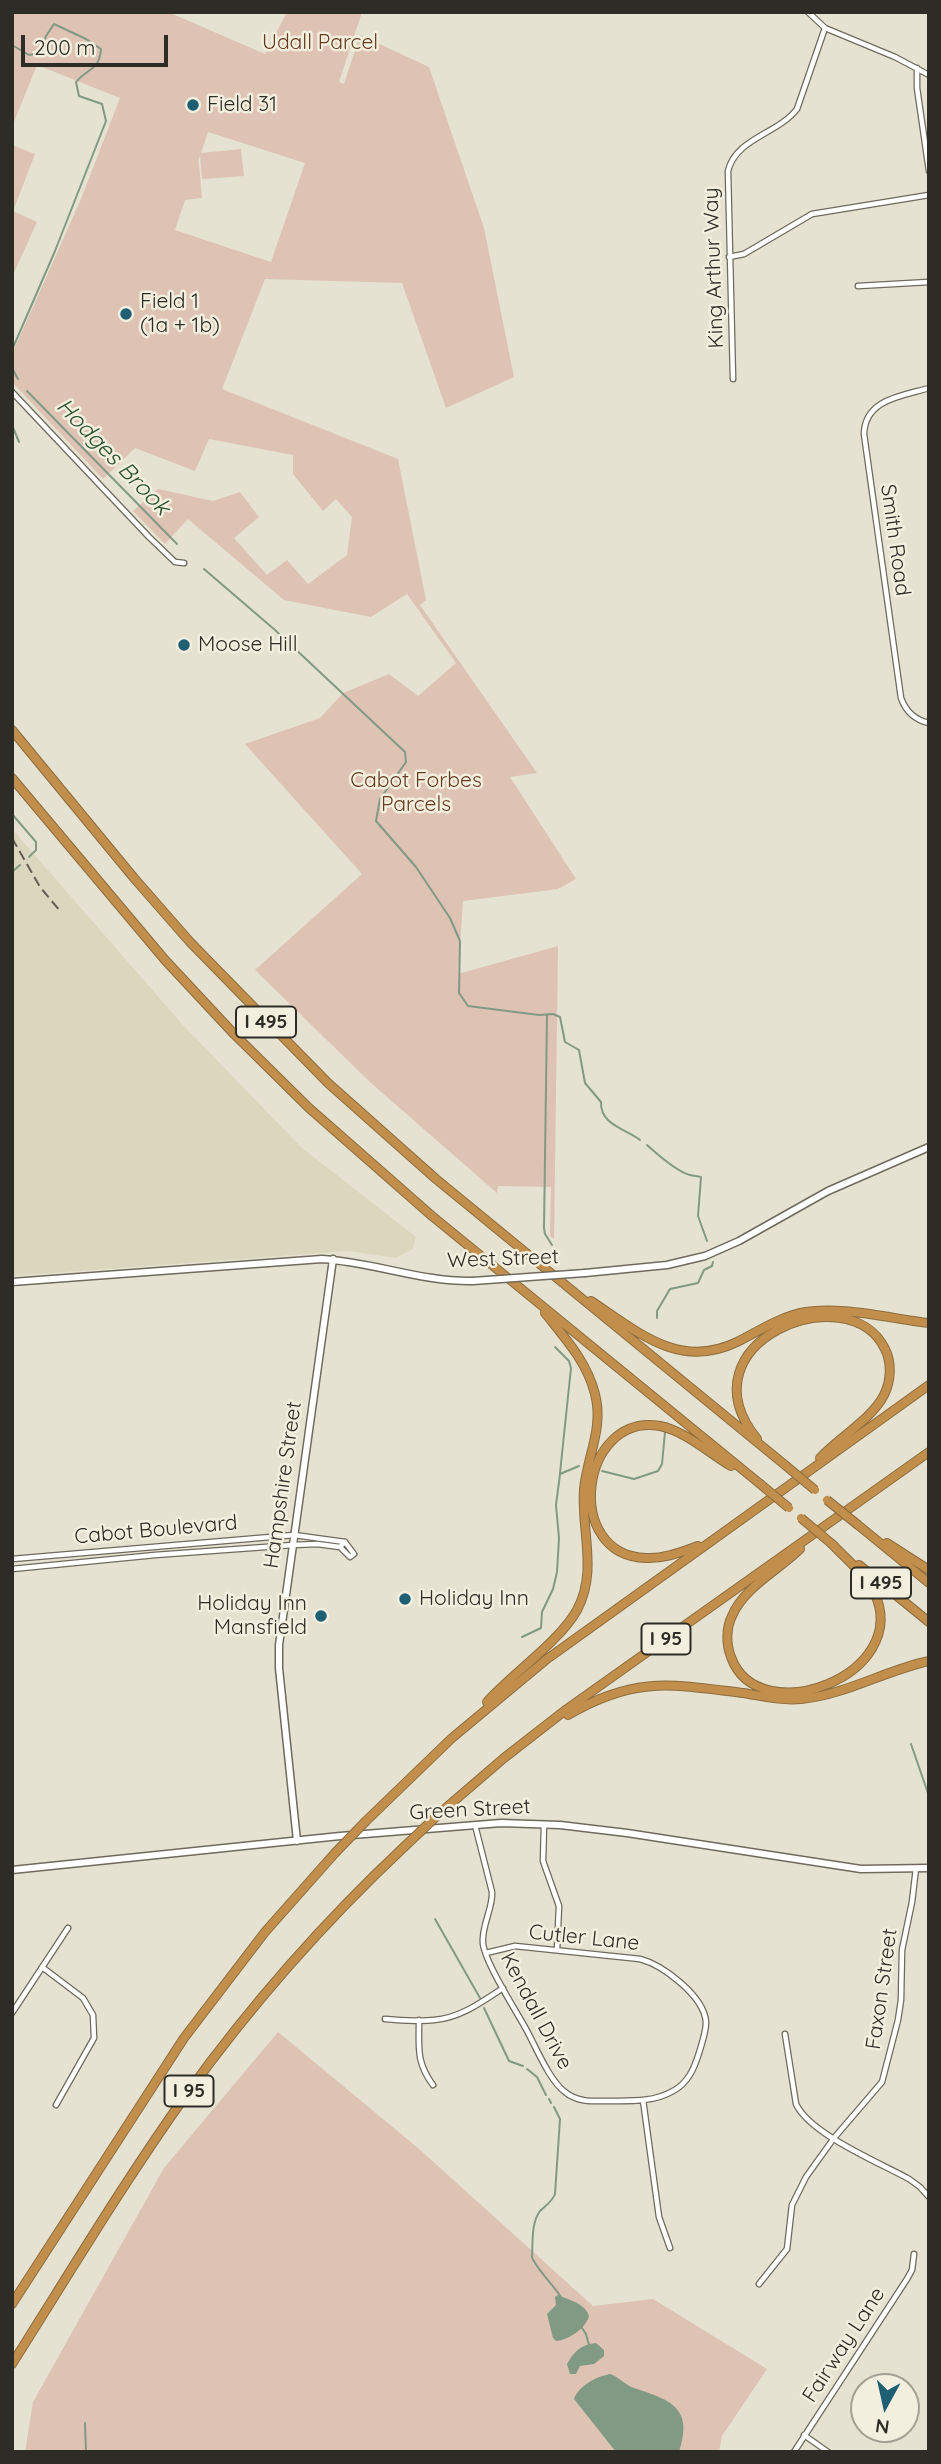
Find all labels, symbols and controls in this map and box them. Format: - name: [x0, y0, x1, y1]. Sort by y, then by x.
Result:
- scale bar: [24, 21, 172, 65]
- park label: Udall Parcel: [262, 30, 378, 56]
- text: 200 m: [34, 34, 96, 60]
- place label: Field 31: [207, 92, 277, 118]
- marker: Field 31: [185, 97, 201, 113]
- street label: King Arthur Way: [699, 187, 729, 349]
- place label: Field 1 (1a + 1b): [140, 289, 220, 339]
- marker: Field 1 (1a + 1b): [118, 306, 134, 322]
- water label: Hodges Brook: [50, 393, 176, 521]
- street label: Smith Road: [875, 483, 915, 597]
- place label: Moose Hill: [198, 632, 297, 658]
- marker: Moose Hill: [176, 637, 192, 653]
- park label: Cabot Forbes Parcels: [350, 768, 482, 818]
- road number: I 495: [236, 1006, 296, 1038]
- street label: West Street: [447, 1244, 559, 1274]
- street label: Hampshire Street: [259, 1400, 307, 1570]
- street label: Cabot Boulevard: [73, 1510, 239, 1550]
- road number: I 495: [851, 1568, 911, 1598]
- place label: Holiday Inn: [419, 1586, 529, 1612]
- place label: Holiday Inn Mansfield: [197, 1591, 307, 1641]
- marker: Holiday Inn: [397, 1591, 413, 1607]
- marker: Holiday Inn Mansfield: [313, 1608, 329, 1624]
- road number: I 95: [642, 1624, 690, 1654]
- street label: Green Street: [409, 1794, 531, 1826]
- street label: Cutler Lane: [527, 1920, 641, 1956]
- street label: Faxon Street: [861, 1927, 903, 2051]
- street label: Kendall Drive: [495, 1948, 577, 2074]
- road number: I 95: [164, 2076, 214, 2106]
- street label: Fairway Lane: [797, 2283, 891, 2407]
- north arrow: [850, 2373, 920, 2443]
- text: N: [874, 2414, 891, 2440]

